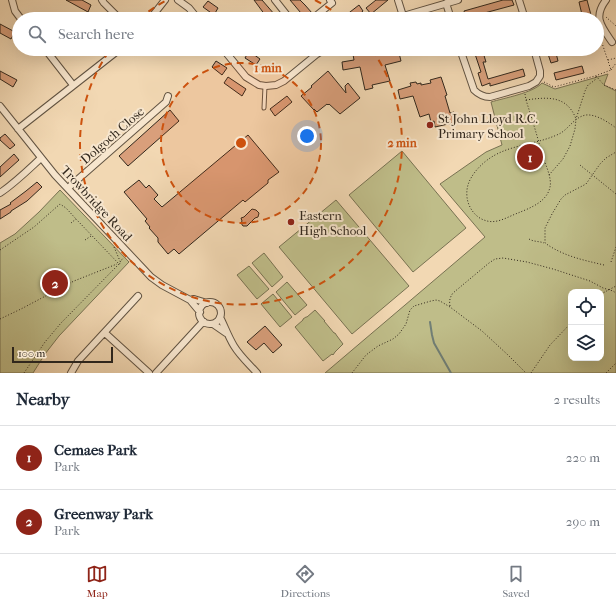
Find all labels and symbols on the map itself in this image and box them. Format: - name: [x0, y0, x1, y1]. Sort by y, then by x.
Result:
- text: 1 min: [254, 61, 283, 75]
- street label: Dolgoch Close: [77, 103, 148, 167]
- place label: St John Lloyd R.C. Primary School: [438, 111, 538, 141]
- marker: St John Lloyd R.C. Primary School: [425, 120, 435, 130]
- your location: [297, 126, 317, 146]
- centre of rings: [234, 136, 248, 150]
- text: 2 min: [387, 136, 418, 150]
- pin: 1: [517, 142, 543, 172]
- street label: Trowbridge Road: [58, 163, 136, 245]
- place label: Eastern High School: [299, 208, 367, 238]
- marker: Eastern High School: [286, 217, 296, 227]
- pin: 2: [42, 268, 68, 298]
- scale bar: [12, 345, 113, 364]

